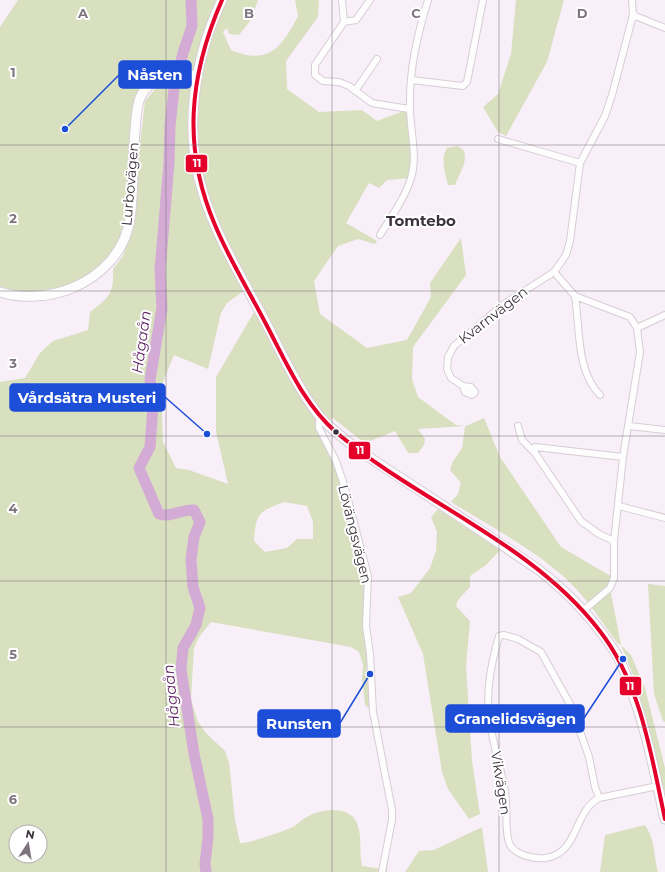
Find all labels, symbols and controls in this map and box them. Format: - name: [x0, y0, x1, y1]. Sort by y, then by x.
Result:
- text: A: [77, 5, 89, 21]
- text: B: [244, 5, 254, 21]
- text: C: [411, 5, 421, 21]
- text: D: [577, 5, 588, 21]
- callout: Nåsten: [119, 61, 191, 88]
- text: 1: [10, 64, 16, 80]
- text: Nåsten: [127, 65, 183, 84]
- street label: Lurbovägen: [117, 141, 143, 227]
- line badge: 11: [185, 154, 208, 173]
- text: 11: [193, 156, 201, 170]
- text: 2: [9, 210, 17, 226]
- district label: Tomtebo: [386, 211, 456, 230]
- street label: Kvarnvägen: [455, 282, 531, 348]
- water label: Hågaån: [127, 309, 155, 375]
- text: 3: [8, 355, 17, 371]
- callout: Vårdsätra Musteri: [10, 384, 165, 411]
- text: Vårdsätra Musteri: [17, 388, 156, 407]
- unlabelled marker: [331, 427, 341, 437]
- line badge: 11: [348, 441, 371, 460]
- text: 11: [356, 443, 364, 457]
- street label: Lövängsvägen: [334, 483, 376, 585]
- text: 4: [9, 500, 18, 516]
- text: 5: [9, 646, 17, 662]
- water label: Hågaån: [158, 664, 184, 728]
- line badge: 11: [619, 676, 642, 696]
- text: 11: [626, 679, 634, 693]
- callout: Granelidsvägen: [446, 705, 584, 732]
- text: Granelidsvägen: [454, 709, 576, 728]
- callout: Runsten: [258, 710, 340, 737]
- text: Runsten: [266, 714, 332, 733]
- street label: Vikvägen: [487, 750, 515, 816]
- text: 6: [9, 791, 18, 807]
- north arrow: [8, 824, 48, 864]
- text: N: [24, 826, 36, 842]

